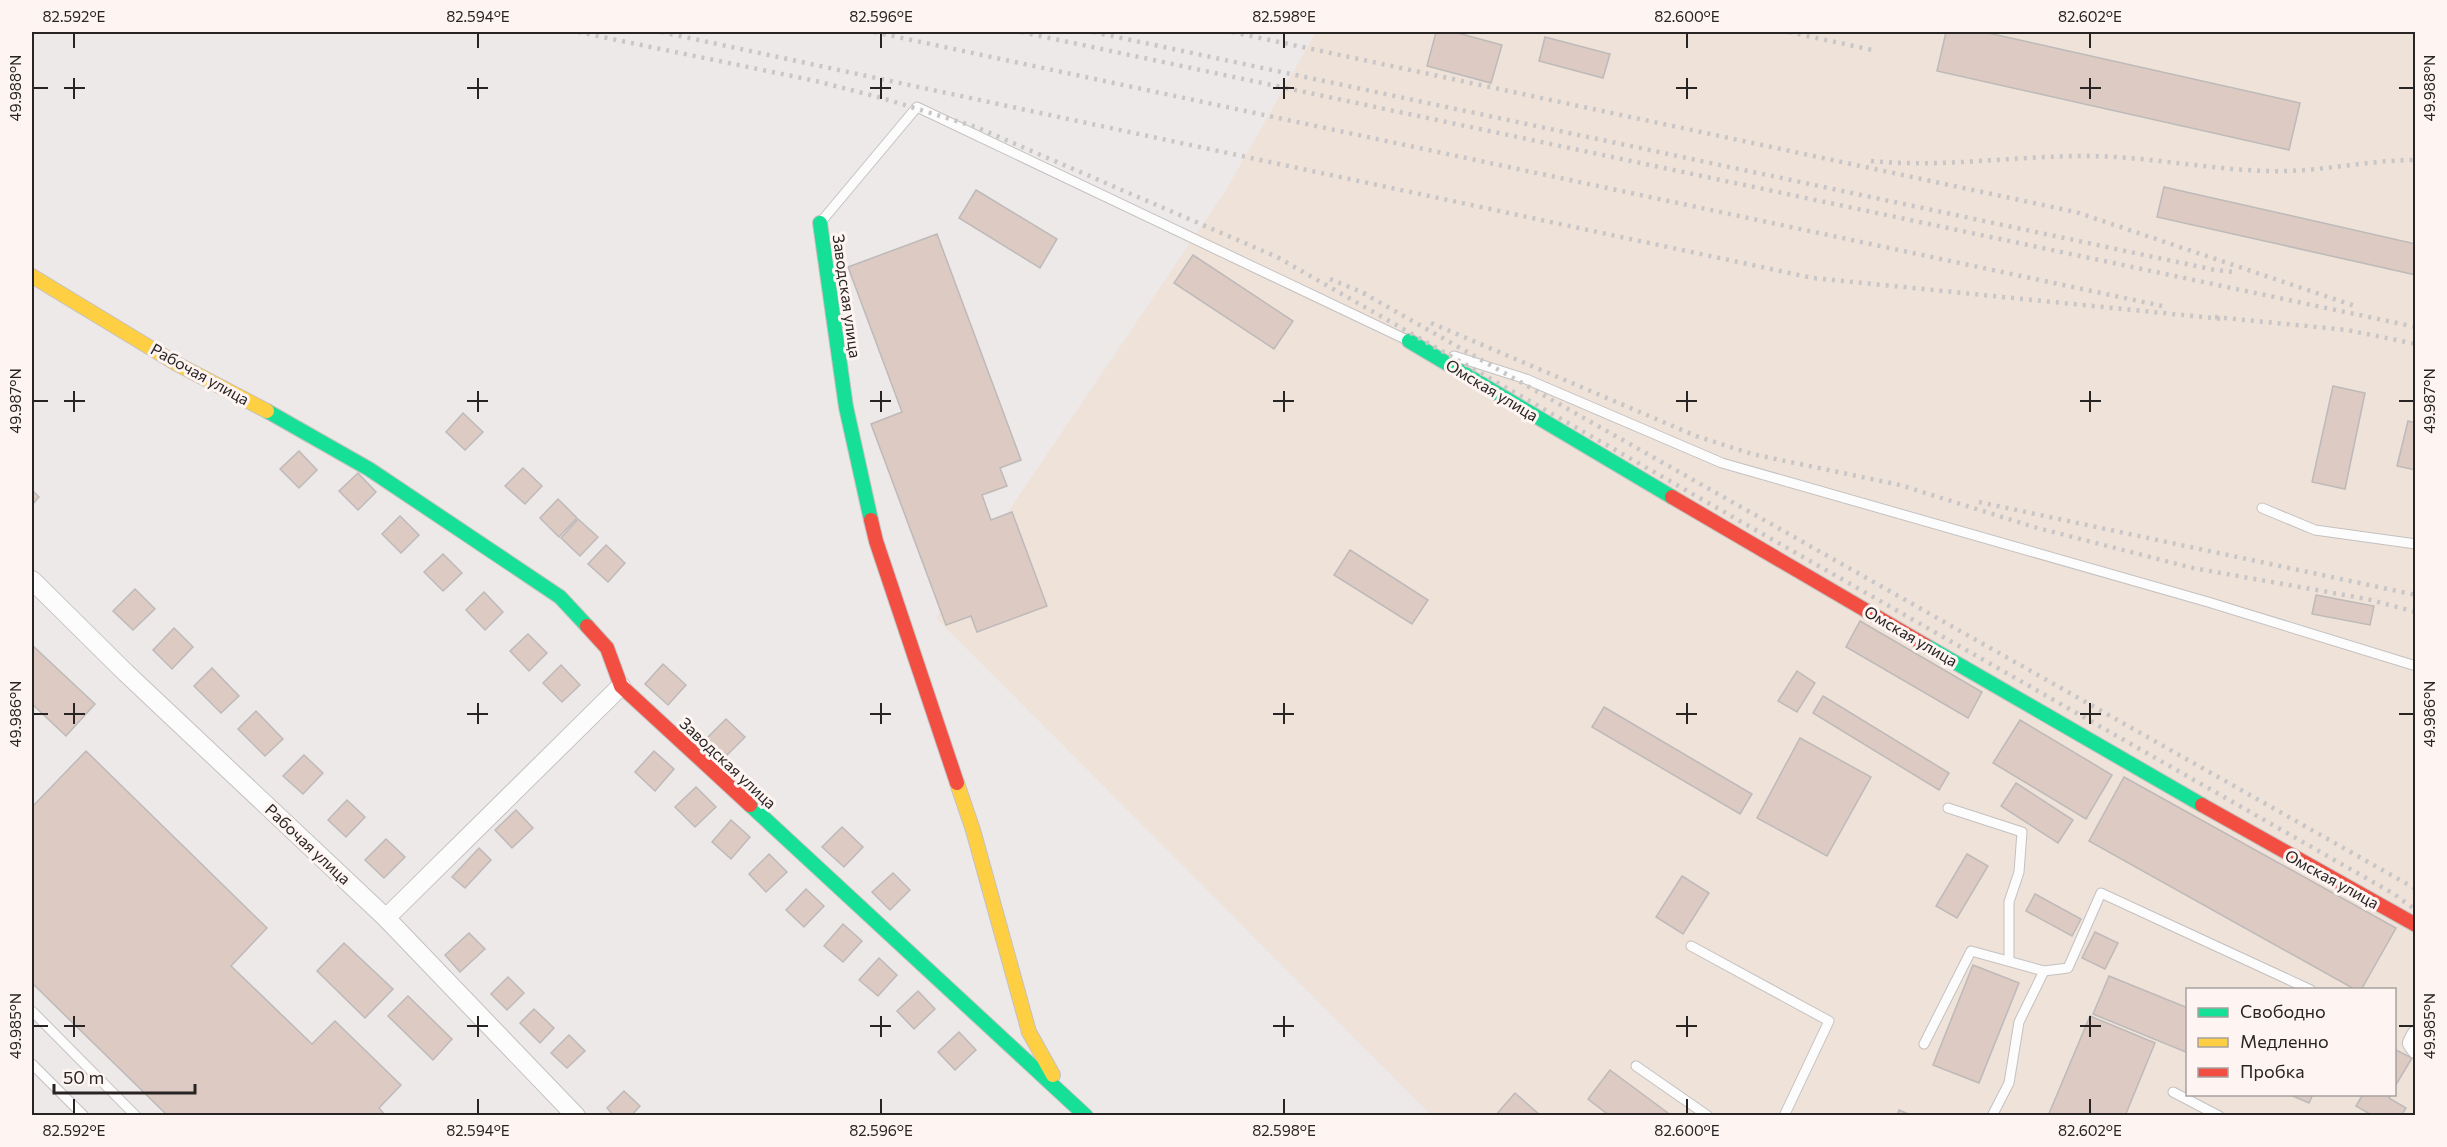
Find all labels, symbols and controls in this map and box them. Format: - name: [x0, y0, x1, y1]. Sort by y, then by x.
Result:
- text: 82.592°E: [43, 7, 106, 25]
- text: 82.594°E: [446, 7, 510, 25]
- text: 82.596°E: [849, 7, 913, 25]
- text: 82.598°E: [1252, 7, 1316, 25]
- text: 82.600°E: [1654, 7, 1720, 25]
- text: 82.602°E: [2058, 7, 2122, 25]
- text: 49.988°N: [6, 55, 24, 121]
- text: 49.988°N: [2420, 55, 2438, 121]
- street label: Заводская улица: [829, 233, 866, 359]
- street label: Рабочая улица: [148, 339, 253, 408]
- street label: Омская улица: [1443, 355, 1542, 425]
- text: 49.987°N: [6, 368, 24, 434]
- text: 49.987°N: [2420, 368, 2438, 434]
- street label: Омская улица: [1861, 601, 1961, 670]
- text: 49.986°N: [6, 681, 24, 747]
- text: 49.986°N: [2420, 681, 2438, 747]
- street label: Заводская улица: [676, 713, 780, 812]
- street label: Рабочая улица: [262, 799, 355, 888]
- street label: Омская улица: [2282, 845, 2383, 912]
- legend: [2186, 988, 2396, 1096]
- text: 49.985°N: [6, 993, 24, 1059]
- text: 49.985°N: [2420, 993, 2438, 1059]
- text: Свободно: [2240, 1000, 2326, 1022]
- text: Медленно: [2240, 1030, 2329, 1052]
- scale bar: [54, 1057, 195, 1095]
- text: Пробка: [2240, 1060, 2305, 1082]
- text: 50 m: [63, 1066, 104, 1088]
- text: 82.592°E: [43, 1121, 106, 1139]
- text: 82.594°E: [446, 1121, 510, 1139]
- text: 82.596°E: [849, 1121, 913, 1139]
- text: 82.598°E: [1252, 1121, 1316, 1139]
- text: 82.600°E: [1654, 1121, 1720, 1139]
- text: 82.602°E: [2058, 1121, 2122, 1139]

